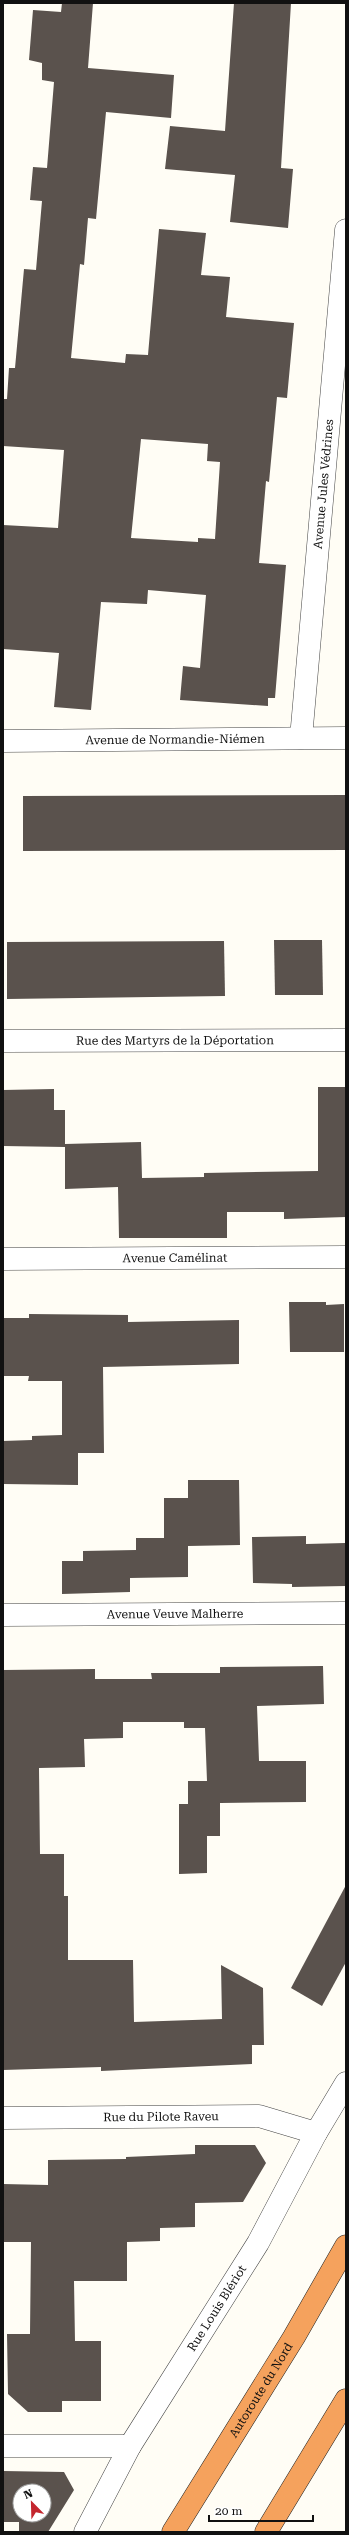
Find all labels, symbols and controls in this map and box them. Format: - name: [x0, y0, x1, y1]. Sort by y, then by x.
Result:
- street label: Avenue Jules Védrines: [311, 418, 336, 549]
- street label: Avenue de Normandie-Niémen: [85, 732, 265, 747]
- street label: Rue des Martyrs de la Déportation: [76, 1033, 274, 1048]
- street label: Avenue Camélinat: [123, 1251, 228, 1265]
- street label: Avenue Veuve Malherre: [107, 1607, 244, 1621]
- street label: Rue du Pilote Raveu: [103, 2109, 219, 2124]
- street label: Rue Louis Blériot: [185, 2262, 250, 2354]
- street label: Autoroute du Nord: [226, 2340, 296, 2440]
- north arrow: [12, 2483, 52, 2523]
- text: N: [22, 2486, 35, 2502]
- scale bar: [209, 2497, 313, 2523]
- text: 20 m: [215, 2504, 242, 2518]

